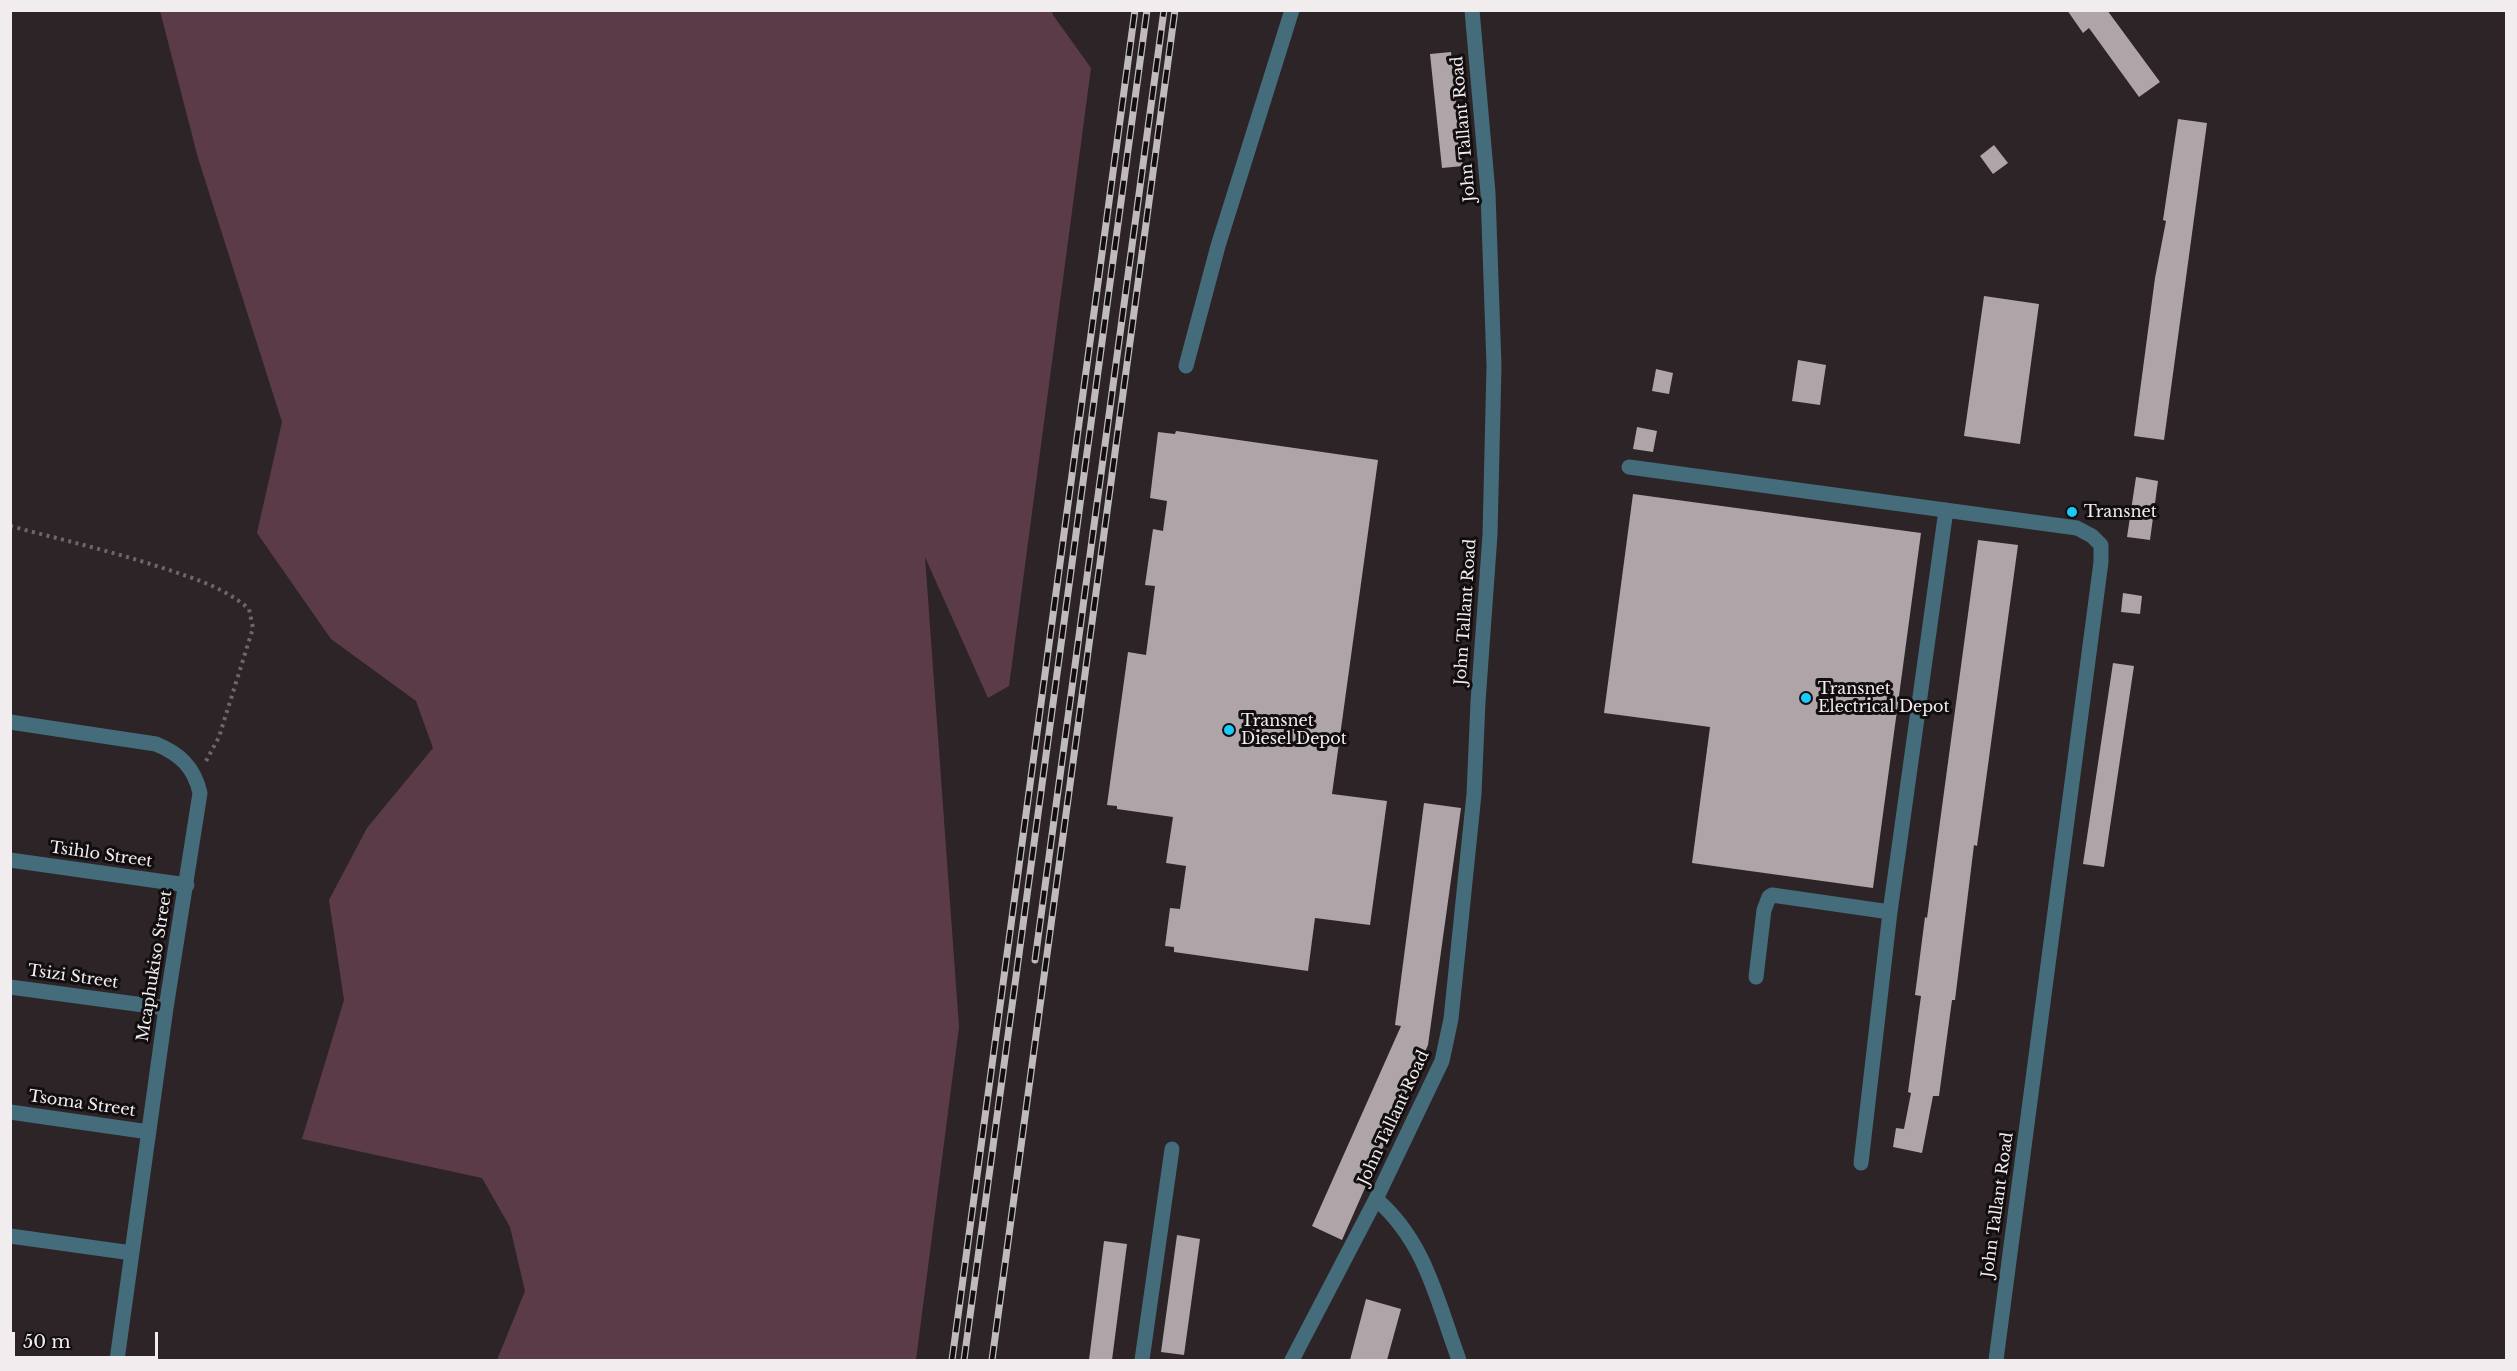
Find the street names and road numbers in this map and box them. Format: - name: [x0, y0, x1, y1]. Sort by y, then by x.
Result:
- street label: John Tallant Road: [1448, 55, 1480, 203]
- street label: John Tallant Road: [1451, 538, 1481, 686]
- street label: Tsihlo Street: [48, 838, 154, 872]
- street label: Mcaphukiso Street: [134, 889, 176, 1043]
- street label: Tsizi Street: [27, 961, 119, 993]
- street label: John Tallant Road: [1354, 1048, 1434, 1188]
- street label: Tsoma Street: [27, 1087, 137, 1121]
- street label: John Tallant Road: [1978, 1131, 2018, 1279]

